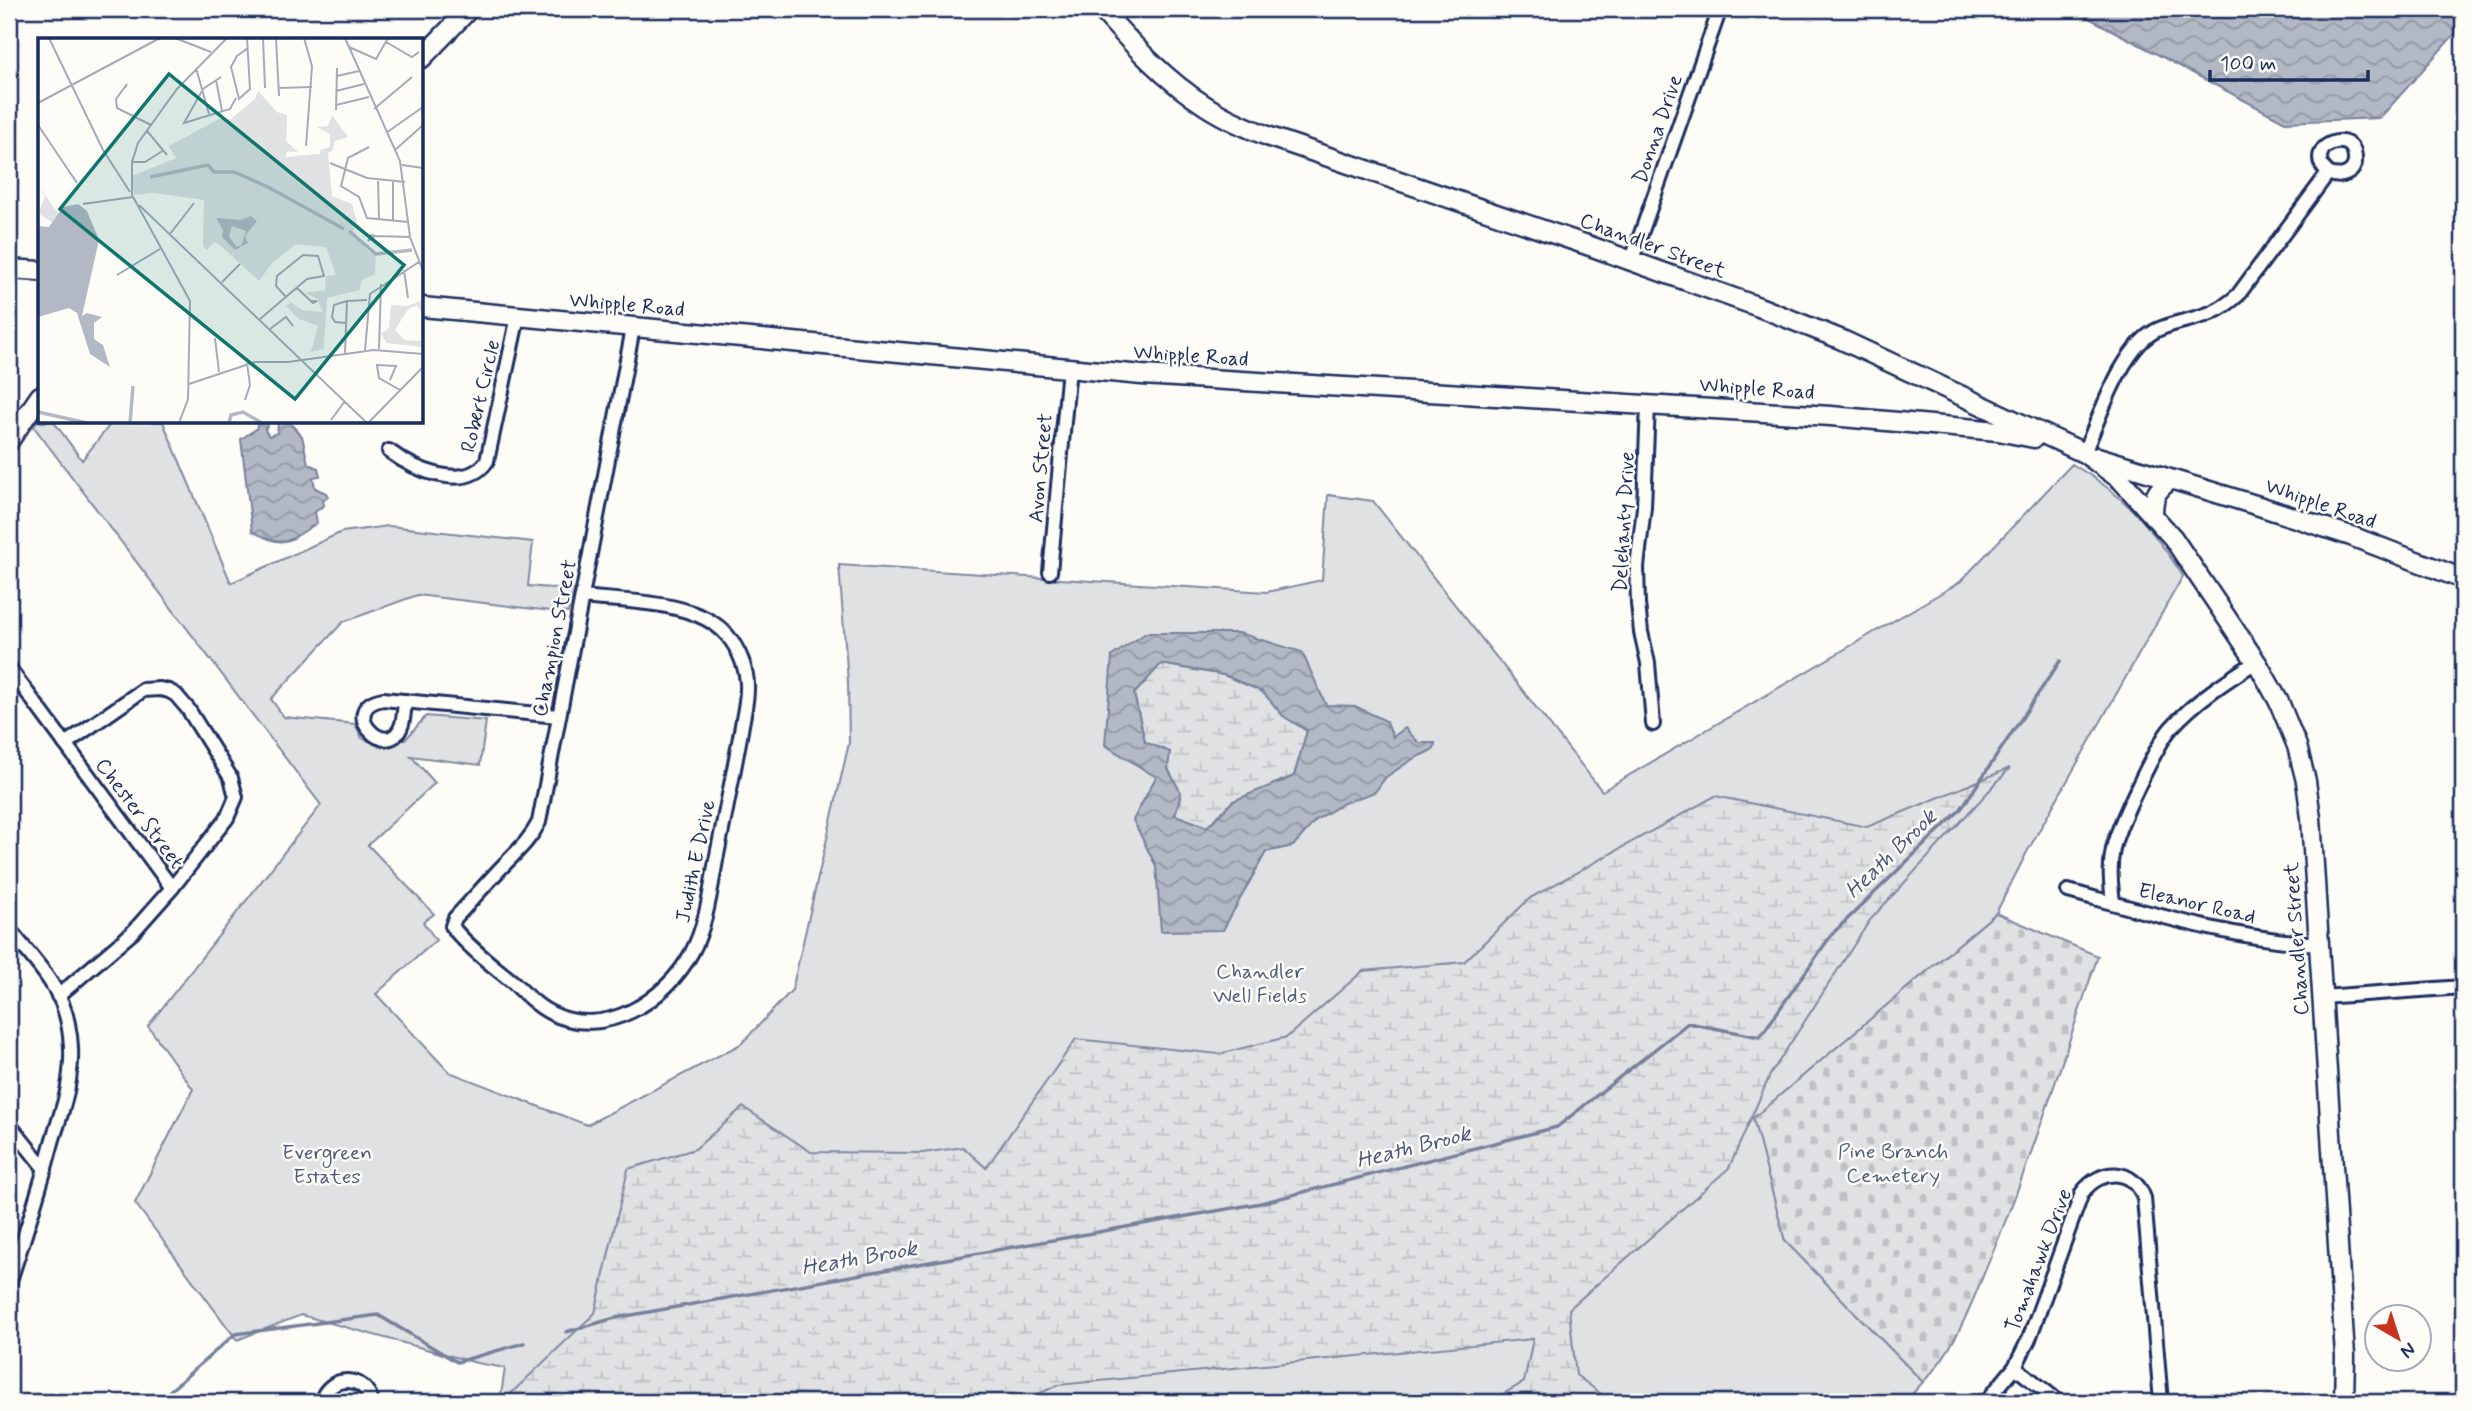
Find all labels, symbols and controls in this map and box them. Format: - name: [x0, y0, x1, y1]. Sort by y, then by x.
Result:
- inset map: [38, 38, 424, 424]
- scale bar: [2210, 38, 2367, 82]
- text: 100 m: [2220, 50, 2276, 78]
- street label: Donna Drive: [1626, 71, 1690, 188]
- street label: Chandler Street: [1576, 207, 1730, 286]
- street label: Whipple Road: [568, 286, 686, 324]
- street label: Robert Circle: [454, 337, 508, 455]
- street label: Whipple Road: [1132, 338, 1250, 374]
- street label: Whipple Road: [1698, 371, 1816, 407]
- street label: Avon Street: [1022, 412, 1060, 524]
- street label: Delehanty Drive: [1606, 451, 1642, 593]
- street label: Whipple Road: [2261, 472, 2380, 536]
- street label: Champion Street: [526, 557, 584, 719]
- street label: Chester Street: [88, 752, 190, 875]
- street label: Judith E Drive: [669, 797, 723, 925]
- water label: Heath Brook: [1839, 802, 1945, 906]
- street label: Chandler Street: [2278, 861, 2316, 1017]
- street label: Eleanor Road: [2135, 877, 2258, 931]
- park label: Chandler Well Fields: [1213, 958, 1307, 1010]
- water label: Heath Brook: [1353, 1119, 1475, 1177]
- park label: Pine Branch Cemetery: [1838, 1138, 1948, 1190]
- park label: Evergreen Estates: [282, 1139, 372, 1191]
- street label: Tomahawk Drive: [1999, 1185, 2079, 1336]
- water label: Heath Brook: [799, 1234, 921, 1284]
- north arrow: [2364, 1302, 2434, 1372]
- text: N: [2395, 1336, 2421, 1364]

